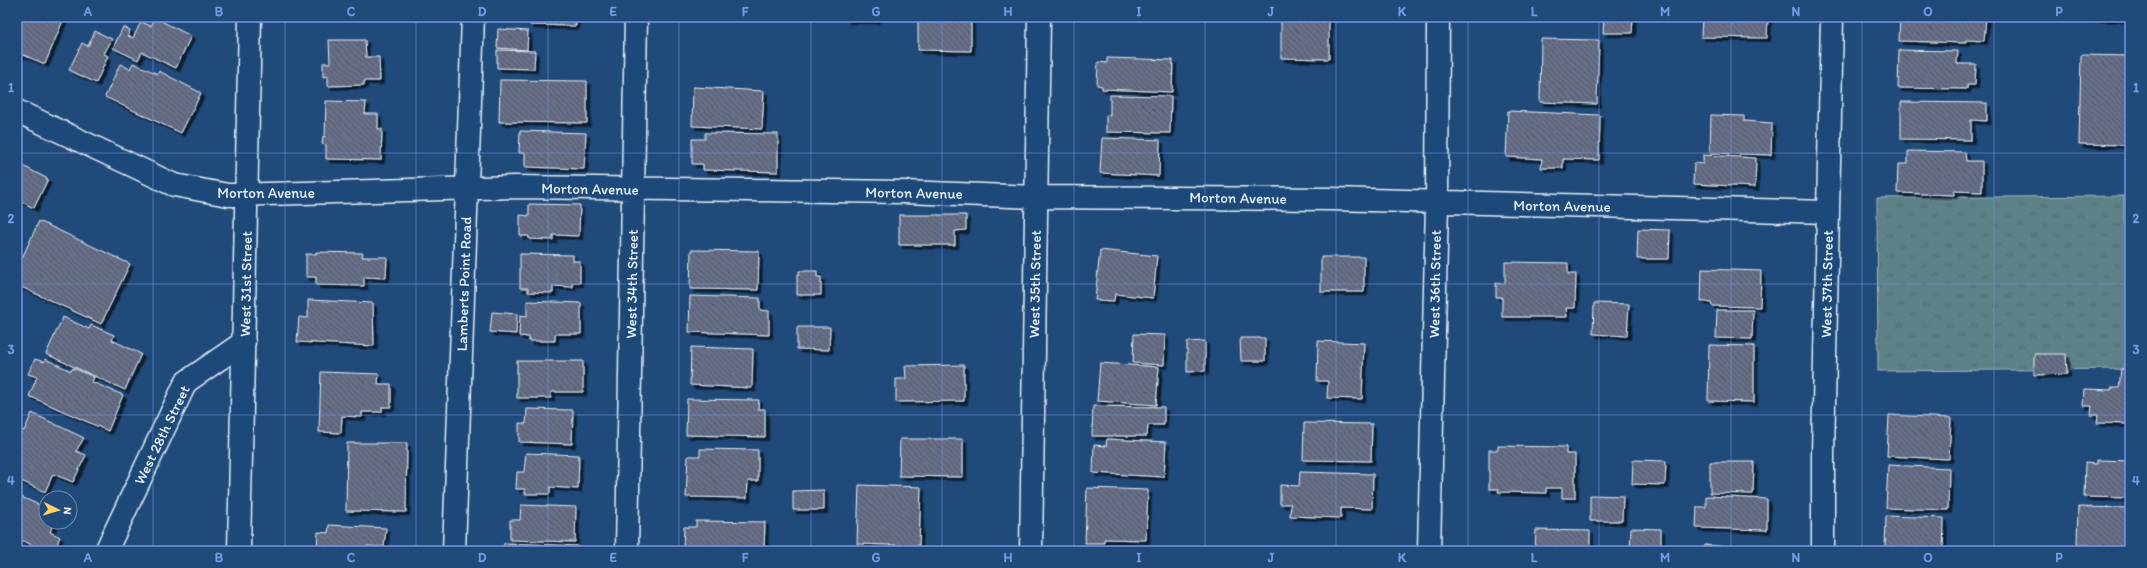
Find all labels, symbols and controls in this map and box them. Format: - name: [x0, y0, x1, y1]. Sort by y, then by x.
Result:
- text: A: [83, 4, 93, 19]
- text: B: [215, 4, 224, 19]
- text: C: [347, 4, 356, 19]
- text: D: [478, 4, 487, 19]
- text: E: [609, 4, 617, 19]
- text: F: [742, 4, 749, 19]
- text: G: [872, 4, 881, 19]
- text: H: [1004, 4, 1013, 19]
- text: I: [1137, 4, 1142, 19]
- text: J: [1267, 4, 1275, 19]
- text: K: [1398, 4, 1407, 19]
- text: L: [1531, 4, 1538, 19]
- text: M: [1660, 4, 1670, 19]
- text: N: [1792, 4, 1801, 19]
- text: O: [1923, 4, 1933, 19]
- text: P: [2055, 4, 2063, 19]
- text: 1: [8, 80, 14, 95]
- text: 1: [2133, 80, 2139, 95]
- street label: Morton Avenue: [541, 179, 639, 199]
- street label: Morton Avenue: [865, 183, 963, 203]
- street label: Morton Avenue: [217, 184, 315, 202]
- street label: Morton Avenue: [1189, 188, 1287, 208]
- street label: Morton Avenue: [1513, 196, 1611, 216]
- text: 2: [8, 211, 15, 226]
- text: 2: [2133, 211, 2140, 226]
- street label: Lamberts Point Road: [453, 216, 475, 352]
- street label: West 34th Street: [622, 229, 642, 339]
- street label: West 35th Street: [1025, 229, 1045, 338]
- street label: West 36th Street: [1425, 229, 1445, 338]
- street label: West 37th Street: [1817, 230, 1837, 338]
- street label: West 31st Street: [236, 231, 256, 337]
- text: 3: [7, 342, 15, 357]
- text: 3: [2132, 342, 2140, 357]
- street label: West 28th Street: [130, 382, 194, 488]
- text: 4: [7, 473, 15, 488]
- text: 4: [2132, 473, 2140, 488]
- north arrow: [38, 490, 78, 530]
- text: N: [61, 507, 74, 515]
- text: A: [83, 550, 93, 565]
- text: B: [215, 550, 224, 565]
- text: C: [347, 550, 356, 565]
- text: D: [478, 550, 487, 565]
- text: E: [609, 550, 617, 565]
- text: F: [742, 550, 749, 565]
- text: G: [872, 550, 881, 565]
- text: H: [1004, 550, 1013, 565]
- text: I: [1137, 550, 1142, 565]
- text: J: [1267, 550, 1275, 565]
- text: K: [1398, 550, 1407, 565]
- text: L: [1531, 550, 1538, 565]
- text: M: [1660, 550, 1670, 565]
- text: N: [1792, 550, 1801, 565]
- text: O: [1923, 550, 1933, 565]
- text: P: [2055, 550, 2063, 565]

